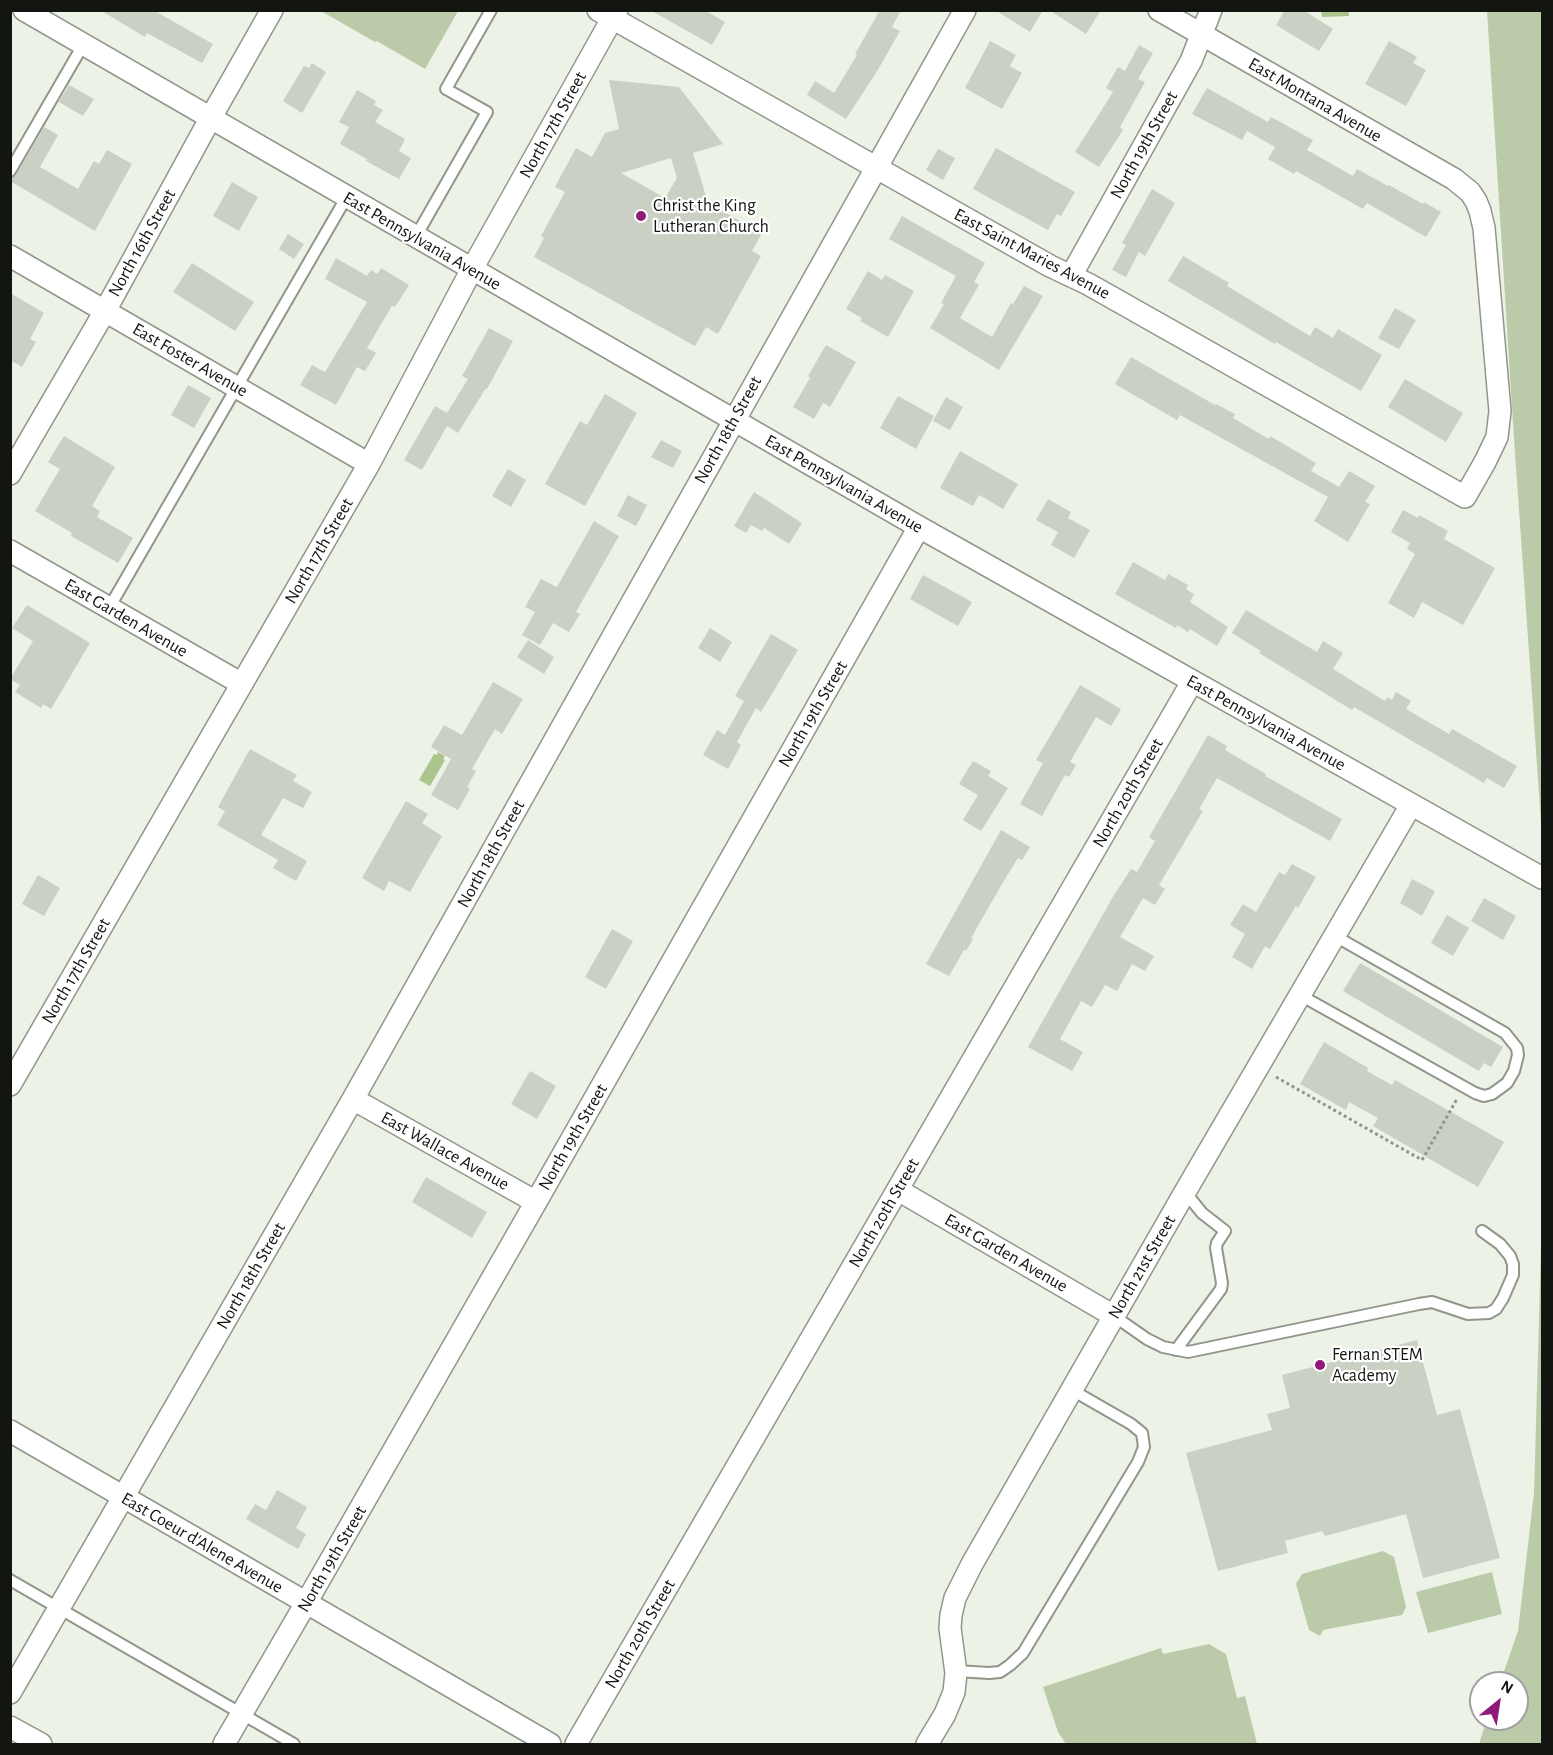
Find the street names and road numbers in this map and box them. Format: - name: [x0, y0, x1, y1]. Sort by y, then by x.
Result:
- street label: East Montana Avenue: [1244, 53, 1386, 147]
- street label: North 17th Street: [515, 68, 591, 182]
- street label: North 19th Street: [1106, 87, 1182, 203]
- street label: North 16th Street: [104, 185, 180, 301]
- street label: East Pennsylvania Avenue: [339, 187, 505, 295]
- street label: East Saint Maries Avenue: [950, 204, 1114, 304]
- street label: East Foster Avenue: [128, 318, 252, 402]
- street label: North 18th Street: [690, 372, 766, 488]
- street label: East Pennsylvania Avenue: [761, 430, 927, 538]
- street label: North 17th Street: [280, 494, 358, 608]
- street label: East Garden Avenue: [60, 574, 192, 662]
- street label: North 19th Street: [774, 657, 852, 771]
- street label: East Pennsylvania Avenue: [1183, 670, 1349, 776]
- street label: North 20th Street: [1088, 735, 1168, 851]
- street label: North 18th Street: [453, 796, 529, 912]
- street label: North 17th Street: [37, 914, 115, 1028]
- street label: North 19th Street: [534, 1080, 612, 1194]
- street label: East Wallace Avenue: [377, 1107, 513, 1195]
- street label: North 20th Street: [844, 1155, 924, 1271]
- street label: East Garden Avenue: [940, 1209, 1072, 1297]
- street label: North 21st Street: [1103, 1211, 1181, 1323]
- street label: North 18th Street: [212, 1219, 290, 1333]
- street label: East Coeur d'Alene Avenue: [117, 1488, 287, 1598]
- street label: North 19th Street: [293, 1502, 371, 1616]
- street label: North 20th Street: [600, 1576, 680, 1692]

